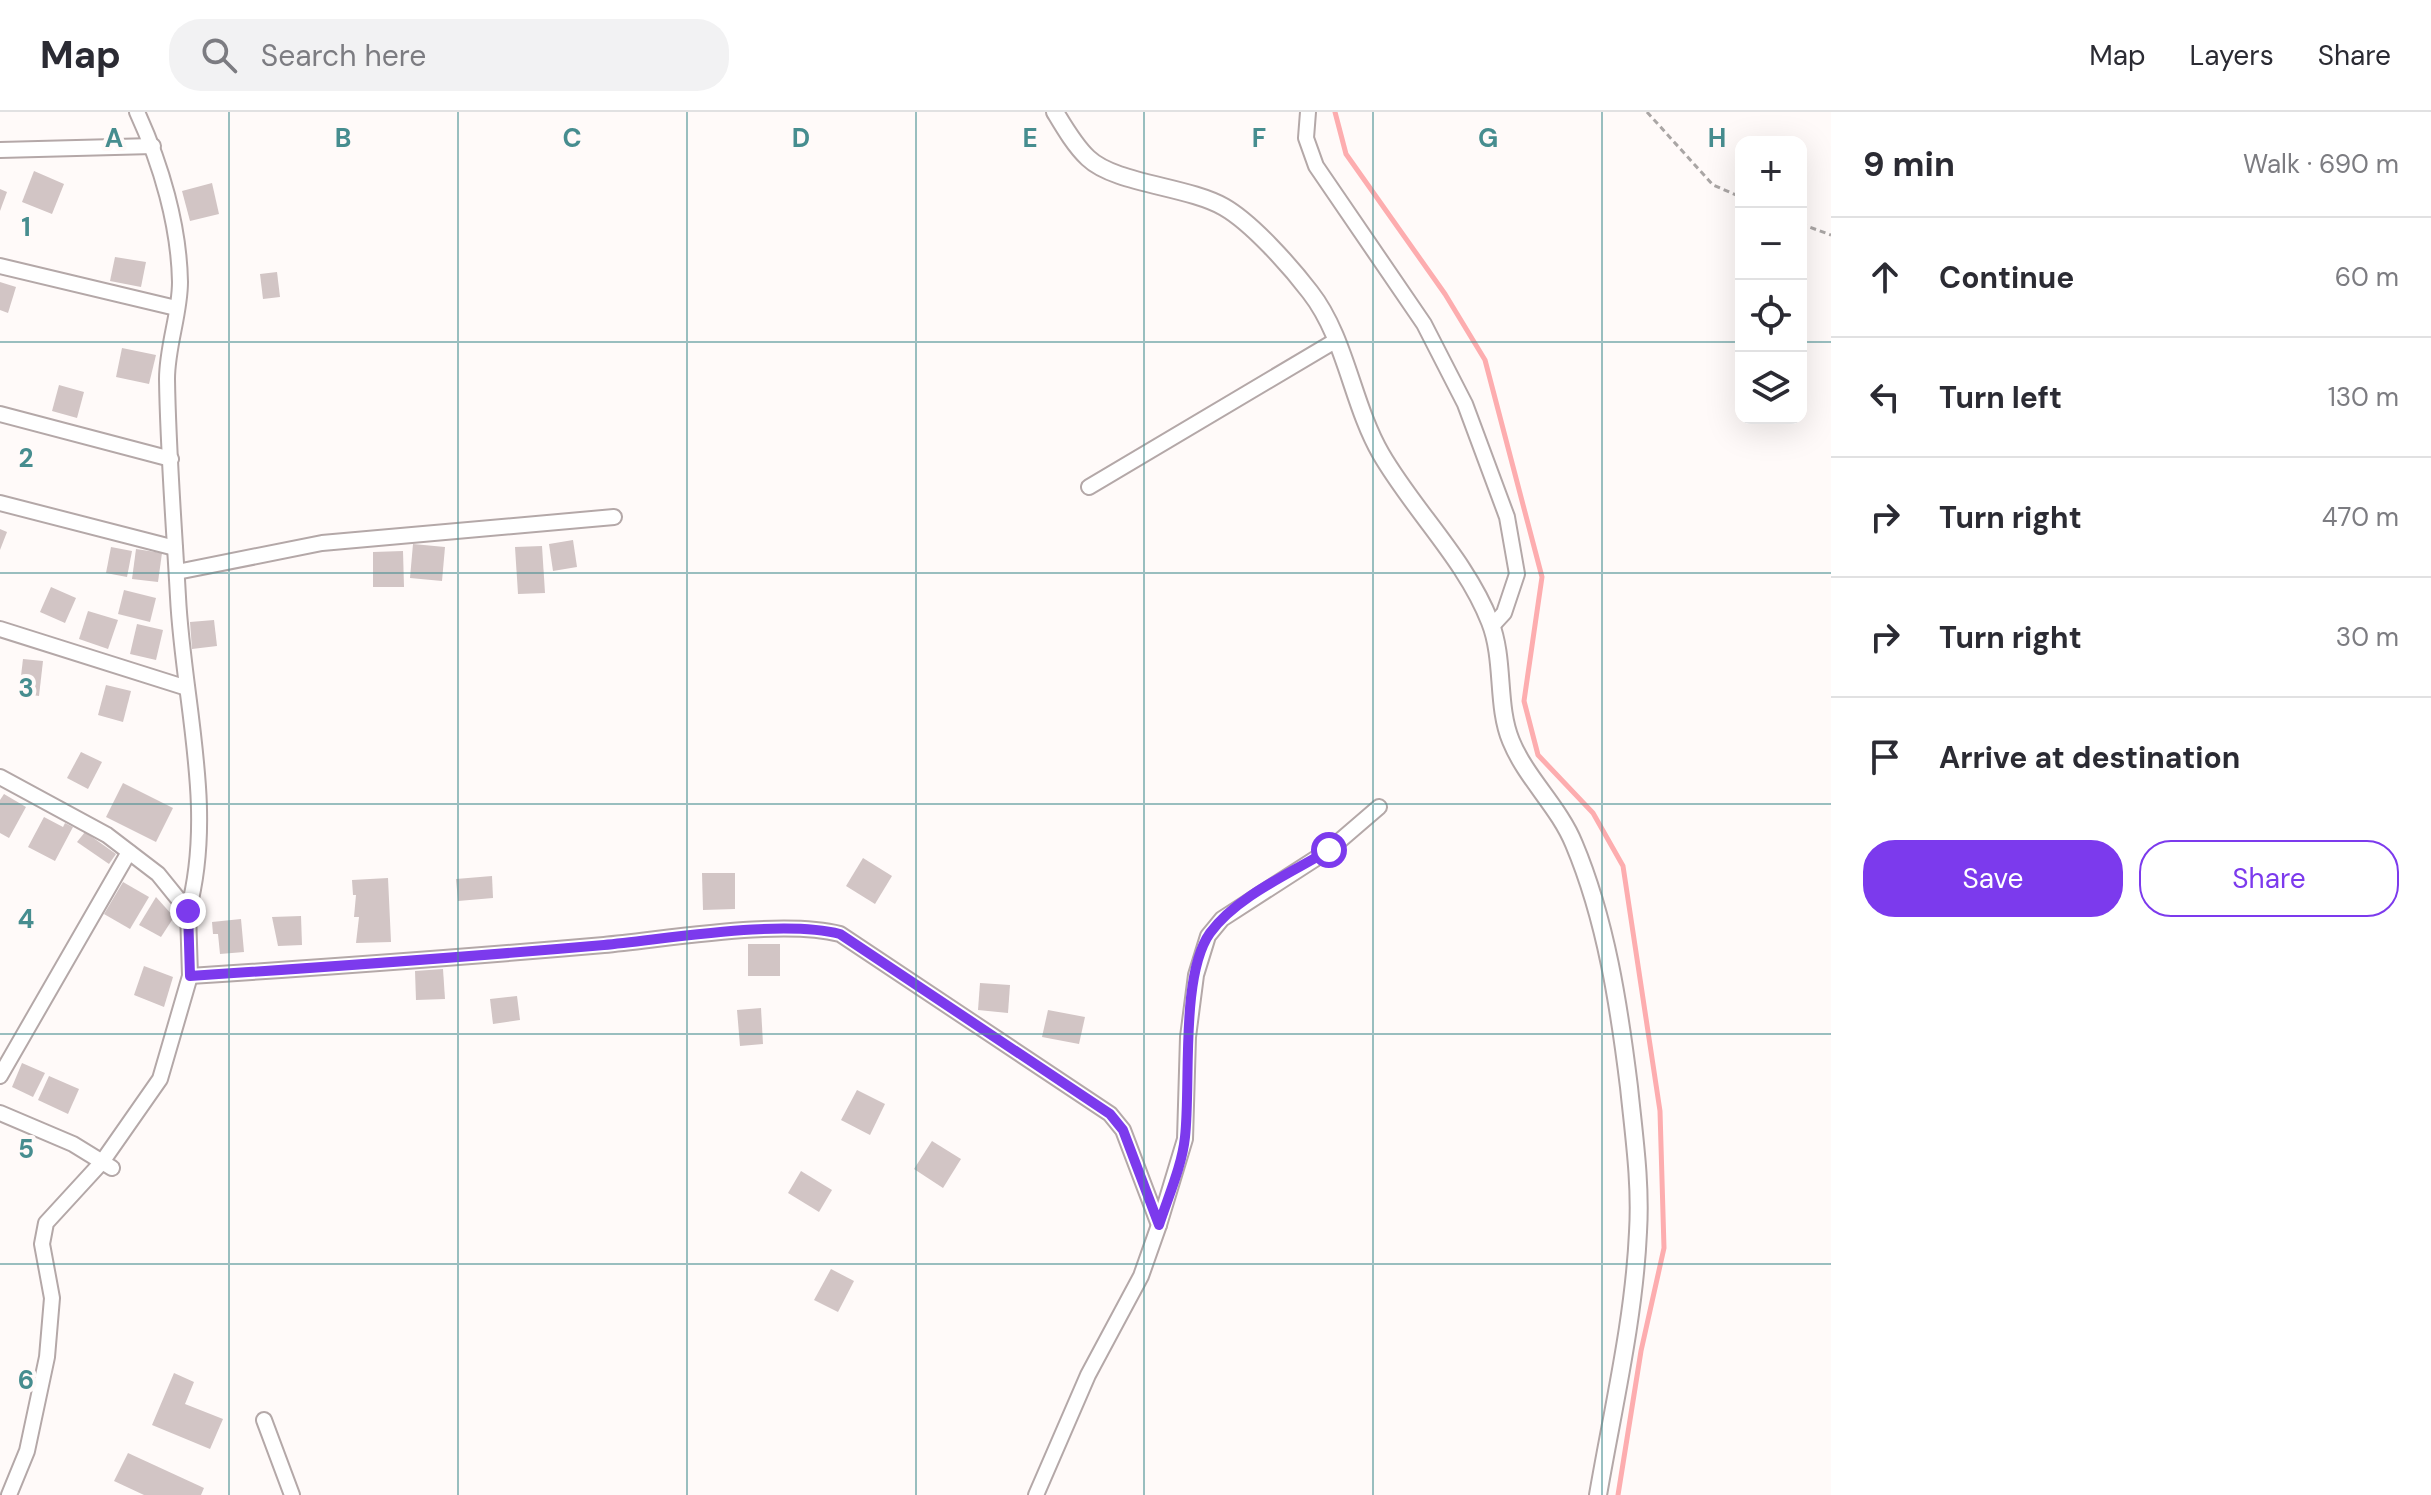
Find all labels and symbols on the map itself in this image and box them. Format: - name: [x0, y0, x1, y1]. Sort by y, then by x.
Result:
- text: A: [105, 121, 123, 155]
- text: B: [335, 121, 351, 155]
- text: C: [562, 121, 582, 155]
- text: D: [792, 121, 810, 155]
- text: E: [1022, 121, 1038, 155]
- text: F: [1252, 121, 1266, 155]
- text: G: [1478, 121, 1498, 155]
- text: H: [1708, 121, 1726, 155]
- text: 1: [21, 210, 31, 244]
- text: 2: [18, 441, 34, 475]
- text: 3: [18, 671, 34, 705]
- route start: [1311, 832, 1347, 868]
- route end: [170, 893, 206, 929]
- text: 4: [18, 902, 34, 936]
- text: 5: [18, 1132, 34, 1166]
- text: 6: [18, 1363, 34, 1397]

